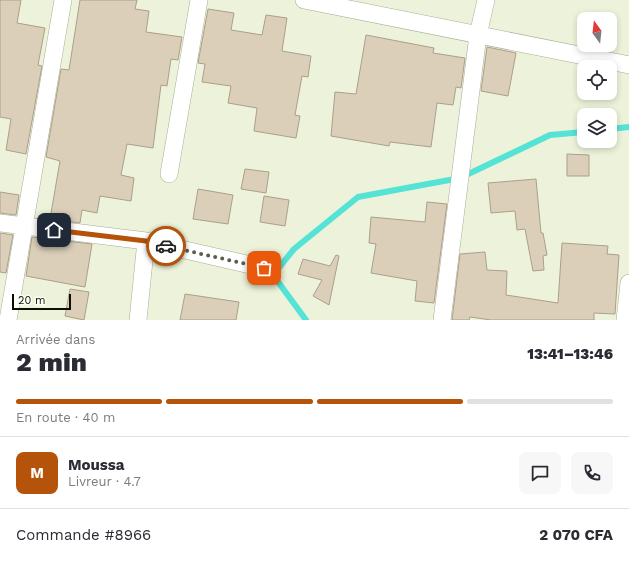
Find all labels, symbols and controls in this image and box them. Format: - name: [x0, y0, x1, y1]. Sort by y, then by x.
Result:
- north arrow: [577, 12, 617, 52]
- map controls: [577, 12, 617, 148]
- button: locate: [577, 60, 617, 100]
- button: layers: [577, 108, 617, 148]
- pin: [37, 213, 71, 247]
- icon: home: [43, 219, 65, 241]
- courier: [146, 226, 186, 266]
- icon: car: [155, 235, 177, 257]
- pin: [247, 251, 281, 285]
- icon: bag: [253, 257, 275, 279]
- scale bar: [12, 292, 71, 311]
- text: 20 m: [18, 294, 46, 307]
- text: Arrivée dans: [16, 332, 95, 347]
- text: 13:41–13:46: [527, 345, 613, 363]
- text: 2 min: [16, 347, 87, 377]
- text: En route · 40 m: [16, 410, 115, 425]
- button: chat: [519, 452, 561, 494]
- button: phone: [571, 452, 613, 494]
- text: Moussa: [68, 456, 125, 474]
- text: M: [30, 464, 44, 482]
- text: Livreur · 4.7: [68, 474, 141, 489]
- text: Commande #8966: [16, 526, 151, 544]
- text: 2 070 CFA: [539, 526, 613, 544]

